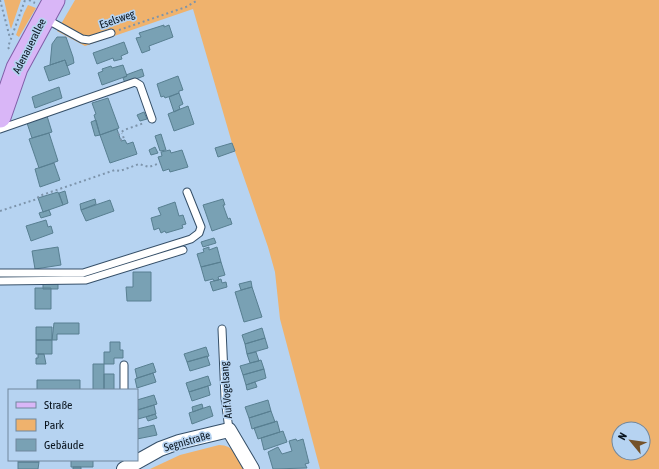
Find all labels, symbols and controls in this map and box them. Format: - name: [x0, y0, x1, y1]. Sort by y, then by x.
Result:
- street label: Eselsweg: [98, 7, 136, 31]
- street label: Adenauerallee: [10, 16, 48, 76]
- street label: Auf Vogelsang: [218, 361, 234, 419]
- legend: [8, 389, 138, 461]
- text: Straße: [44, 398, 72, 412]
- text: Park: [44, 418, 65, 432]
- north arrow: [611, 421, 651, 461]
- street label: Segnistraße: [162, 429, 212, 453]
- text: N: [615, 430, 629, 442]
- text: Gebäude: [44, 438, 84, 452]

